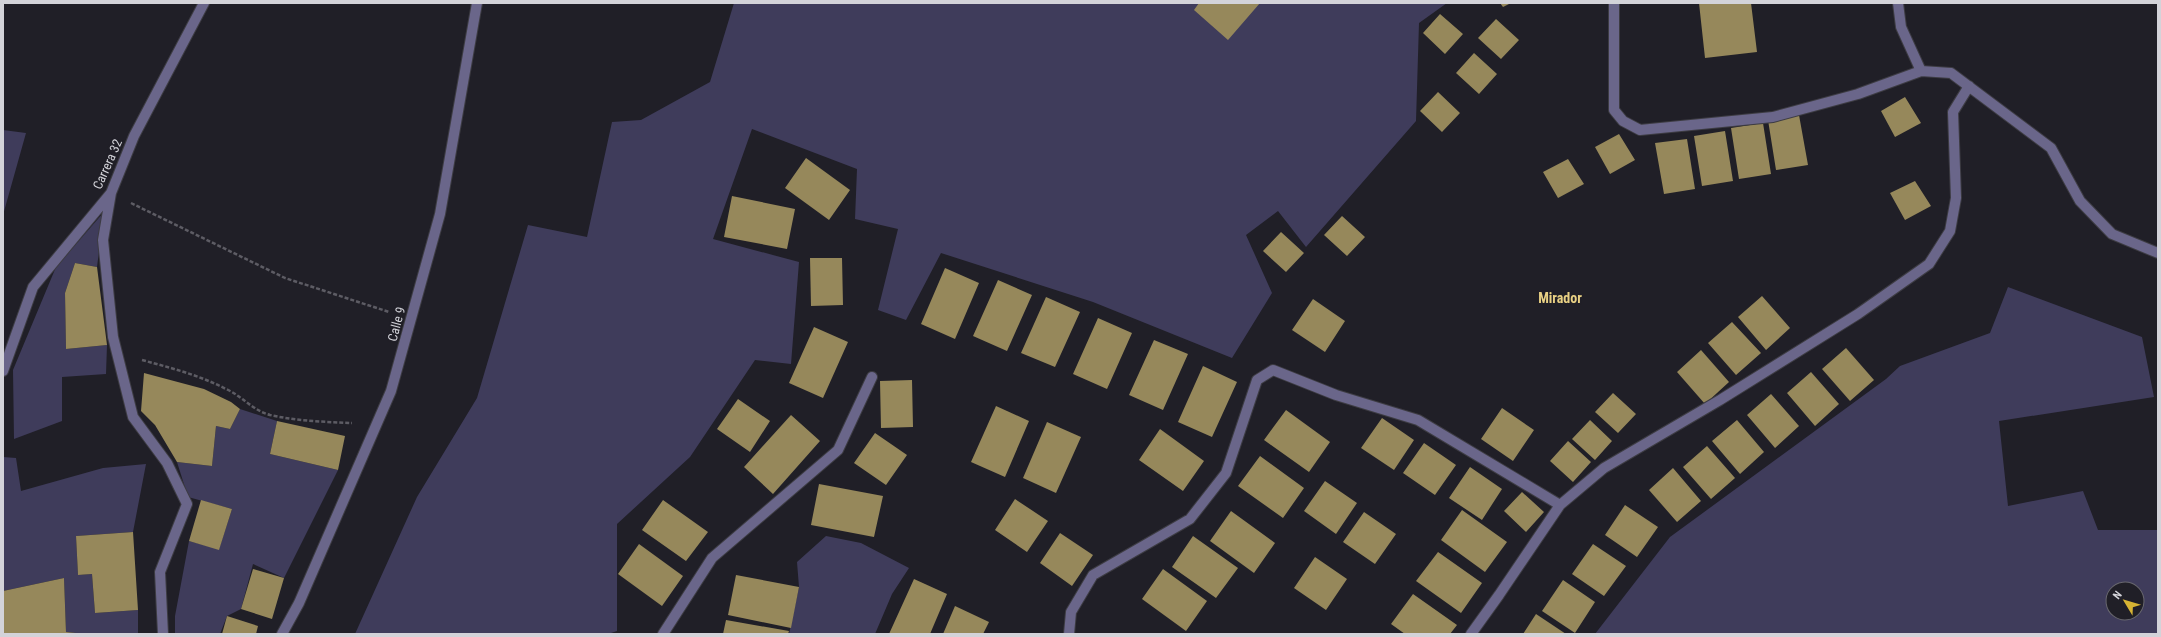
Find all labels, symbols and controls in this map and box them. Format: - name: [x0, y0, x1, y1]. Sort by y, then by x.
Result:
- street label: Carrera 32: [90, 137, 125, 192]
- district label: Mirador: [1538, 290, 1582, 306]
- street label: Calle 9: [385, 305, 408, 343]
- north arrow: [2105, 581, 2145, 621]
- text: N: [2110, 588, 2125, 602]

